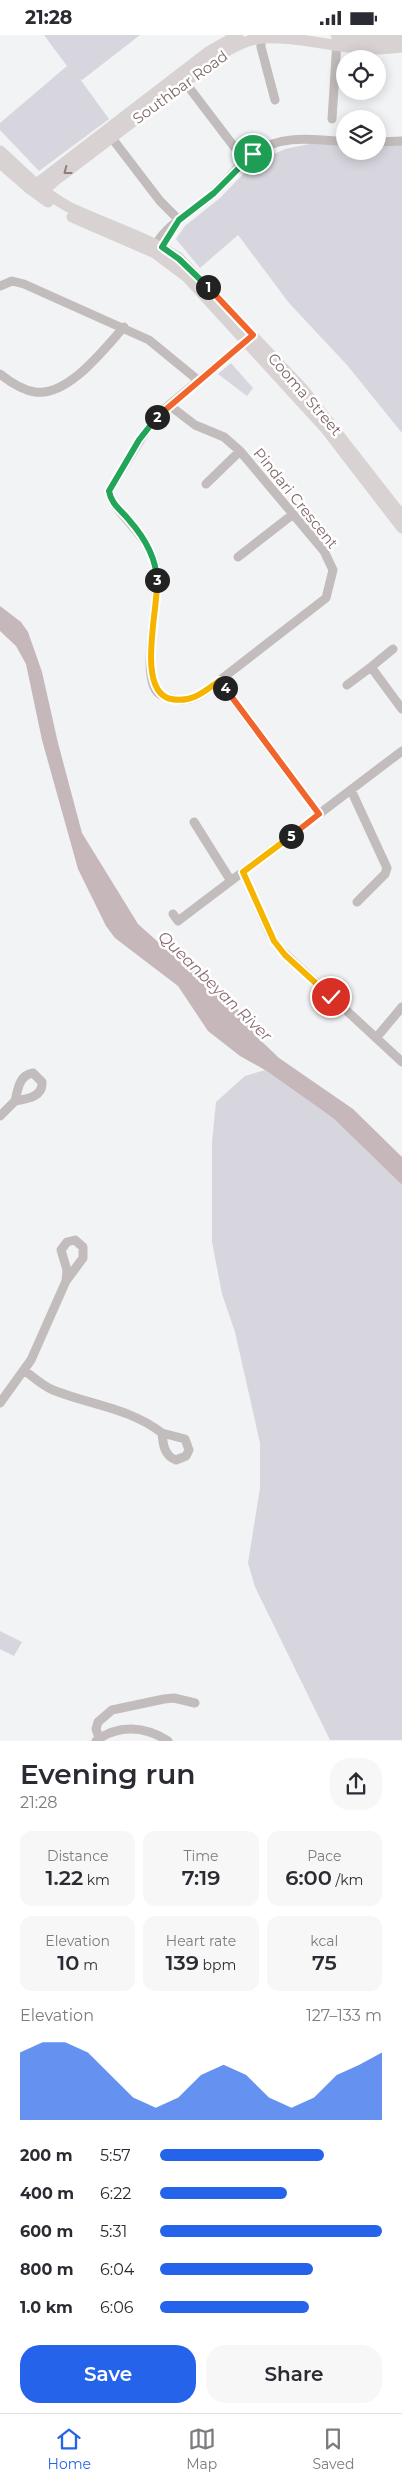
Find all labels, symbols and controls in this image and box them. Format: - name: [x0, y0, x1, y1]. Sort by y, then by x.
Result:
- text: 21:28: [25, 6, 72, 29]
- street label: Southbar Road: [129, 46, 231, 128]
- map controls: [336, 50, 386, 160]
- button: locate: [336, 50, 386, 100]
- button: layers: [336, 110, 386, 160]
- pin: [232, 133, 274, 175]
- icon: arrive: [239, 140, 267, 168]
- one-way arrow: [64, 166, 73, 174]
- pin: 1: [196, 275, 220, 299]
- text: 1: [206, 278, 211, 296]
- street label: Cooma Street: [264, 349, 346, 439]
- pin: 2: [144, 405, 170, 429]
- text: 2: [153, 408, 162, 426]
- street label: Pindari Crescent: [250, 444, 342, 552]
- pin: 3: [144, 567, 170, 593]
- text: 3: [153, 571, 162, 589]
- pin: 4: [212, 675, 238, 701]
- text: 4: [221, 679, 230, 697]
- pin: 5: [278, 823, 304, 849]
- text: 5: [287, 827, 296, 845]
- water label: Queanbeyan River: [154, 927, 276, 1046]
- pin: [310, 976, 352, 1018]
- icon: check: [317, 983, 345, 1011]
- text: Evening run: [20, 1757, 195, 1791]
- button: share: [330, 1758, 382, 1810]
- text: 21:28: [20, 1793, 58, 1812]
- text: Distance: [47, 1847, 108, 1865]
- text: Time: [183, 1847, 219, 1865]
- text: Pace: [307, 1847, 341, 1865]
- text: 1.22: [45, 1865, 83, 1890]
- text: 7:19: [182, 1865, 220, 1890]
- text: 6:00: [285, 1865, 332, 1890]
- text: km: [83, 1871, 110, 1889]
- text: /km: [332, 1871, 363, 1889]
- text: Elevation: [45, 1932, 110, 1950]
- text: Heart rate: [166, 1932, 236, 1950]
- text: kcal: [310, 1932, 338, 1950]
- text: 10: [57, 1950, 79, 1975]
- text: 139: [166, 1950, 199, 1975]
- text: 75: [312, 1950, 337, 1975]
- text: m: [79, 1956, 98, 1974]
- text: bpm: [199, 1956, 236, 1974]
- text: Elevation: [20, 2006, 94, 2025]
- text: 127–133 m: [306, 2006, 382, 2025]
- text: 200 m: [20, 2146, 72, 2165]
- text: 5:57: [100, 2146, 131, 2165]
- text: 400 m: [20, 2184, 74, 2203]
- text: 6:22: [100, 2184, 131, 2203]
- text: 600 m: [20, 2222, 73, 2241]
- text: 5:31: [100, 2222, 127, 2241]
- text: 800 m: [20, 2260, 74, 2279]
- text: 6:04: [100, 2260, 134, 2279]
- text: 1.0 km: [20, 2298, 73, 2317]
- text: 6:06: [100, 2298, 133, 2317]
- button: Save: [20, 2345, 196, 2403]
- button: Share: [206, 2345, 382, 2403]
- tab: Home: [48, 2425, 91, 2473]
- tab: Map: [186, 2425, 217, 2473]
- tab: Saved: [312, 2425, 354, 2473]

